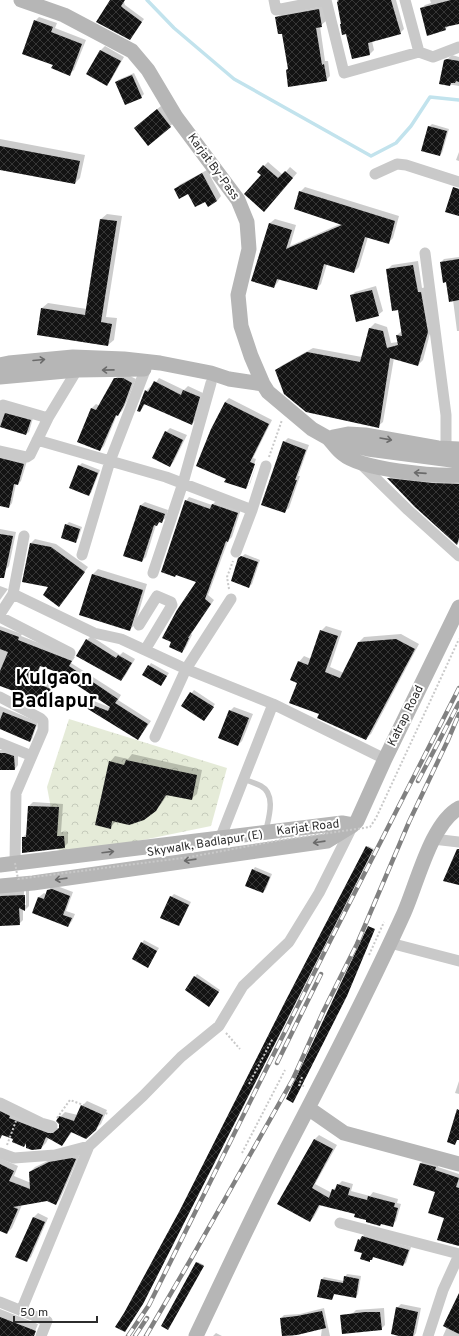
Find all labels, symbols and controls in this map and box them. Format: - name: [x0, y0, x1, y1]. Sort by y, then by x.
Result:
- street label: Karjat By-Pass: [183, 130, 243, 204]
- one-way arrow: [32, 357, 45, 364]
- one-way arrow: [102, 366, 115, 374]
- one-way arrow: [379, 435, 392, 443]
- one-way arrow: [414, 469, 427, 476]
- district label: Kulgaon Badlapur: [11, 666, 97, 715]
- street label: Katrap Road: [384, 683, 428, 749]
- street label: Karjat Road: [276, 816, 340, 840]
- street label: Skywalk, Badlapur (E): [146, 827, 264, 861]
- one-way arrow: [312, 838, 325, 846]
- one-way arrow: [101, 848, 114, 856]
- one-way arrow: [184, 856, 197, 864]
- one-way arrow: [55, 875, 68, 883]
- scale bar: [14, 1298, 97, 1324]
- text: 50 m: [20, 1305, 48, 1321]

